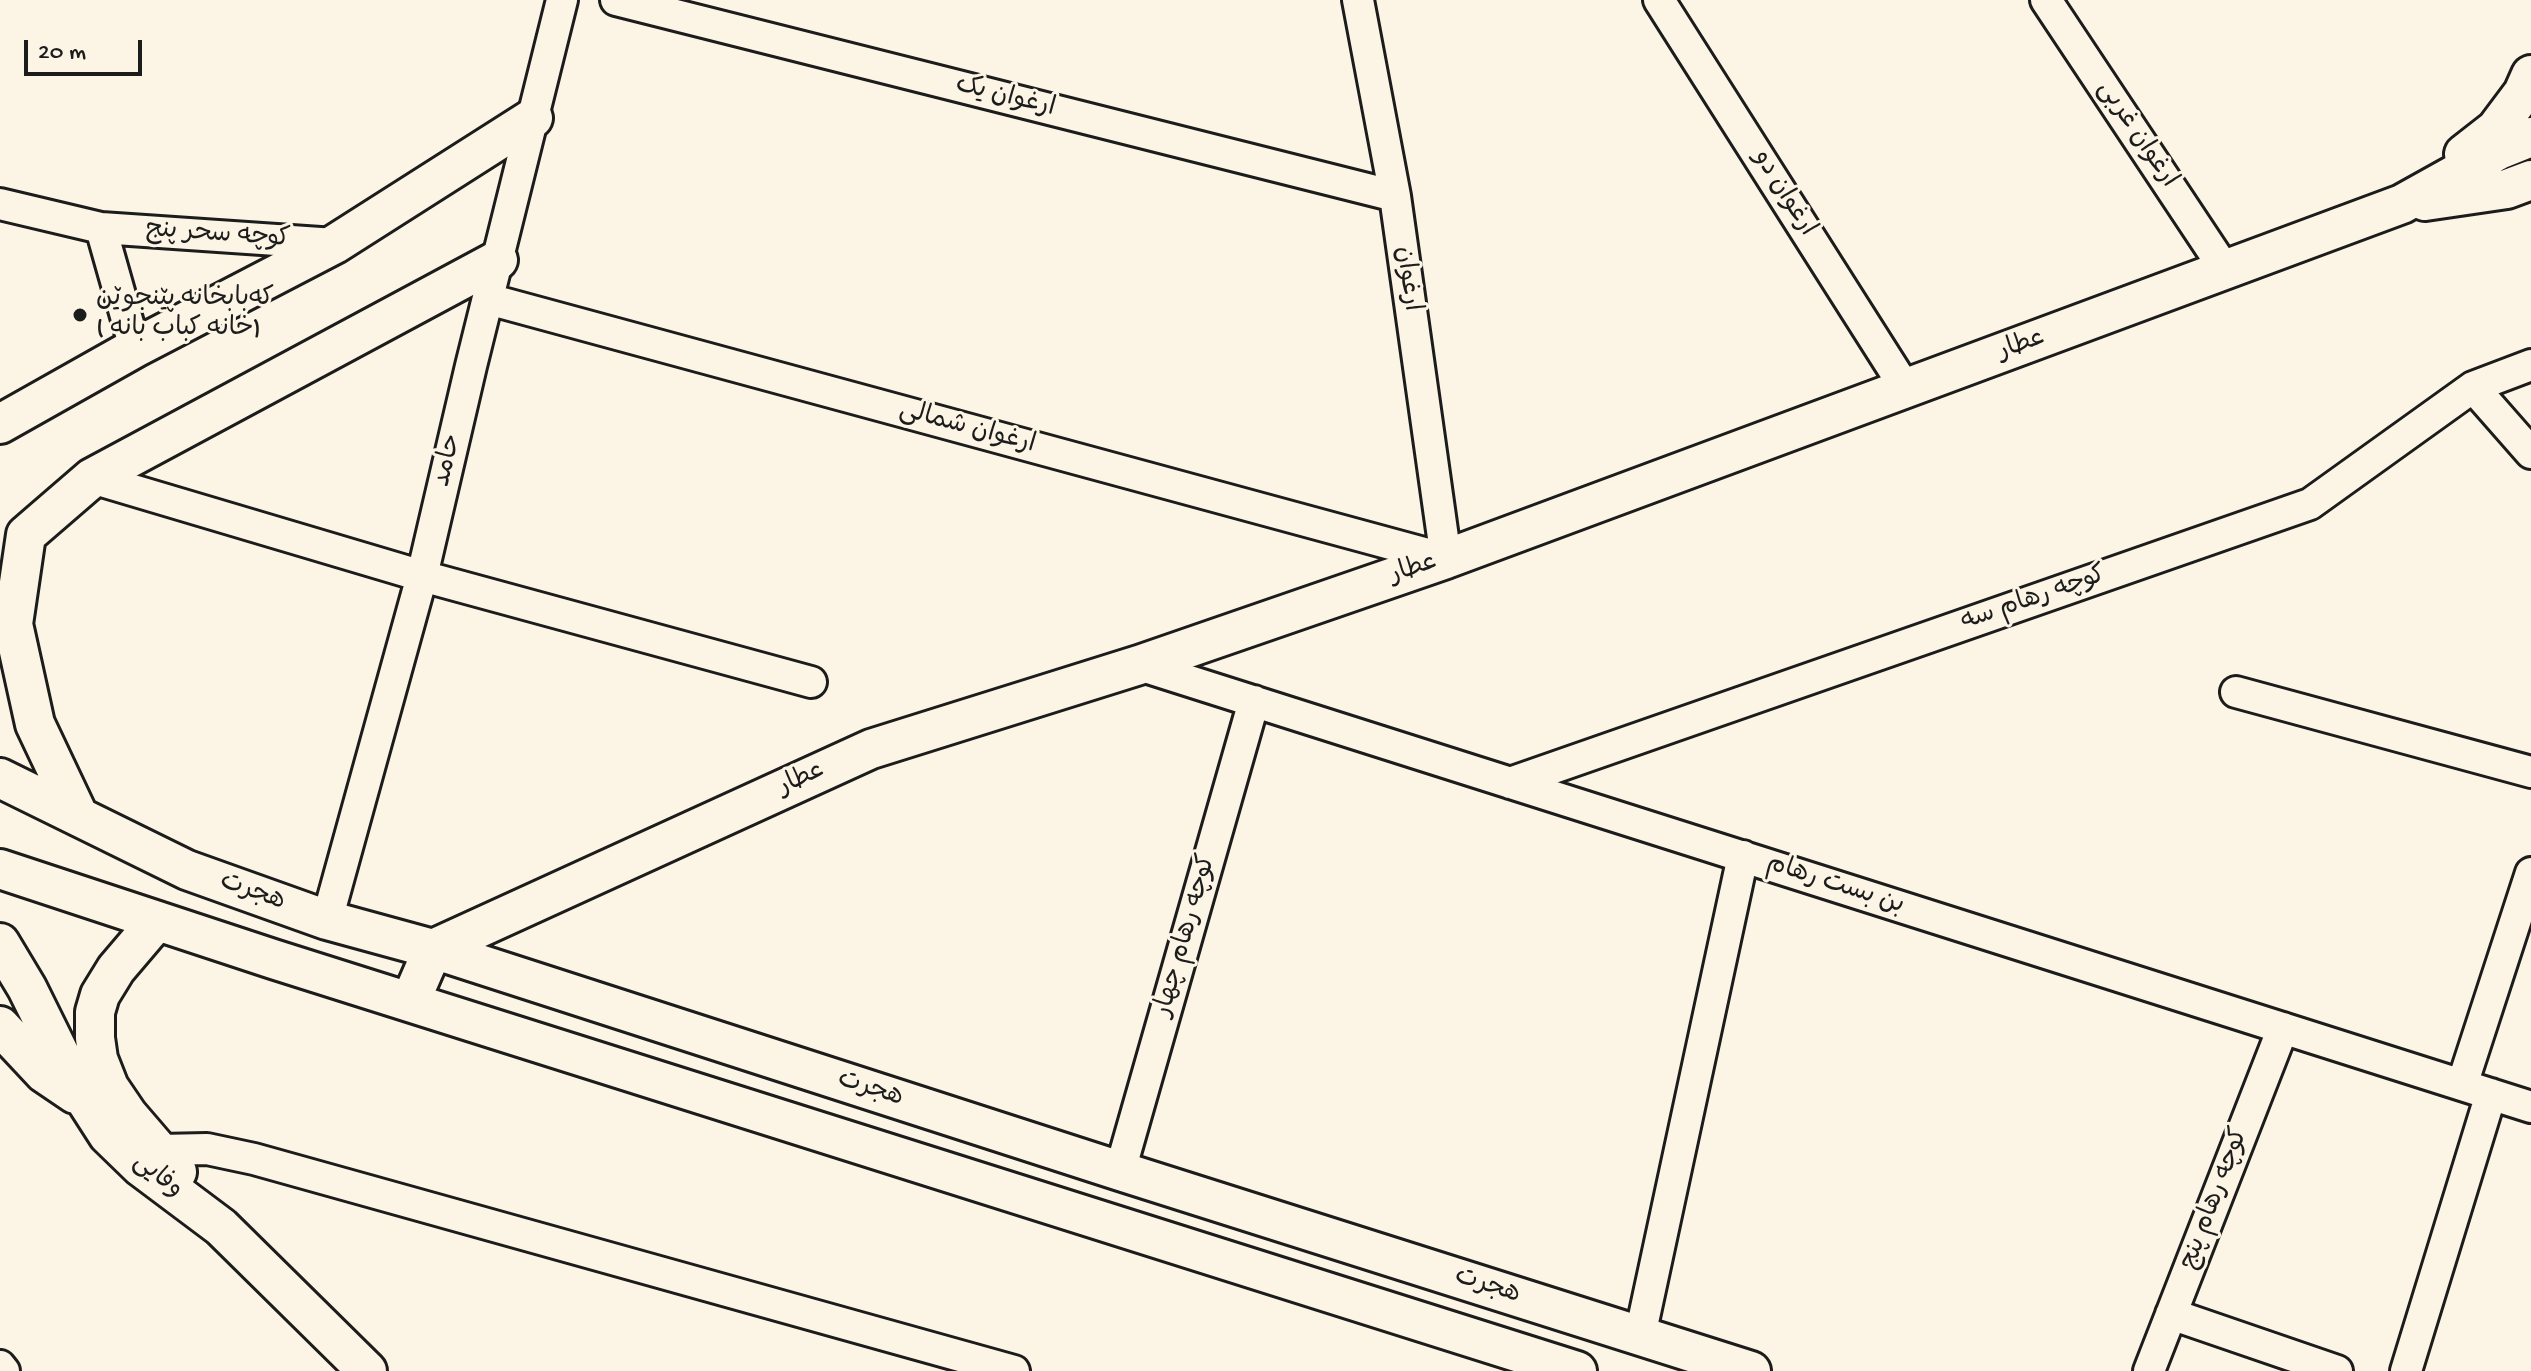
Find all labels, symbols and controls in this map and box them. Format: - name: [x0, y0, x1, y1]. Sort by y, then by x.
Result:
- scale bar: [28, 24, 146, 74]
- text: 20 m: [38, 39, 86, 68]
- street label: ارغوان یک: [952, 71, 1058, 125]
- street label: ارغوان غربی: [2089, 76, 2183, 194]
- street label: ارغوان دو: [1744, 145, 1822, 243]
- street label: کوچه سحر پنج: [145, 215, 291, 257]
- street label: ارغوان: [1386, 245, 1426, 313]
- place label: کەبابخانە پێنجوێن ( خانە کباب بانه): [96, 284, 274, 346]
- marker: کەبابخانە پێنجوێن ( خانە کباب بانه): [71, 306, 89, 324]
- street label: عطار: [1994, 323, 2050, 369]
- street label: ارغوان شمالی: [895, 396, 1039, 462]
- street label: حامد: [428, 432, 470, 490]
- street label: عطار: [1386, 547, 1442, 593]
- street label: کوچه رهام سه: [1957, 561, 2111, 639]
- street label: عطار: [774, 756, 830, 804]
- street label: بن بست رهام: [1762, 849, 1908, 923]
- street label: کوچه رهام چهار: [1149, 851, 1225, 1021]
- street label: هجرت: [215, 867, 289, 919]
- street label: هجرت: [833, 1065, 907, 1115]
- street label: کوچه رهام پنج: [2175, 1124, 2257, 1274]
- street label: وفایی: [126, 1147, 188, 1207]
- street label: هجرت: [1450, 1262, 1524, 1312]

